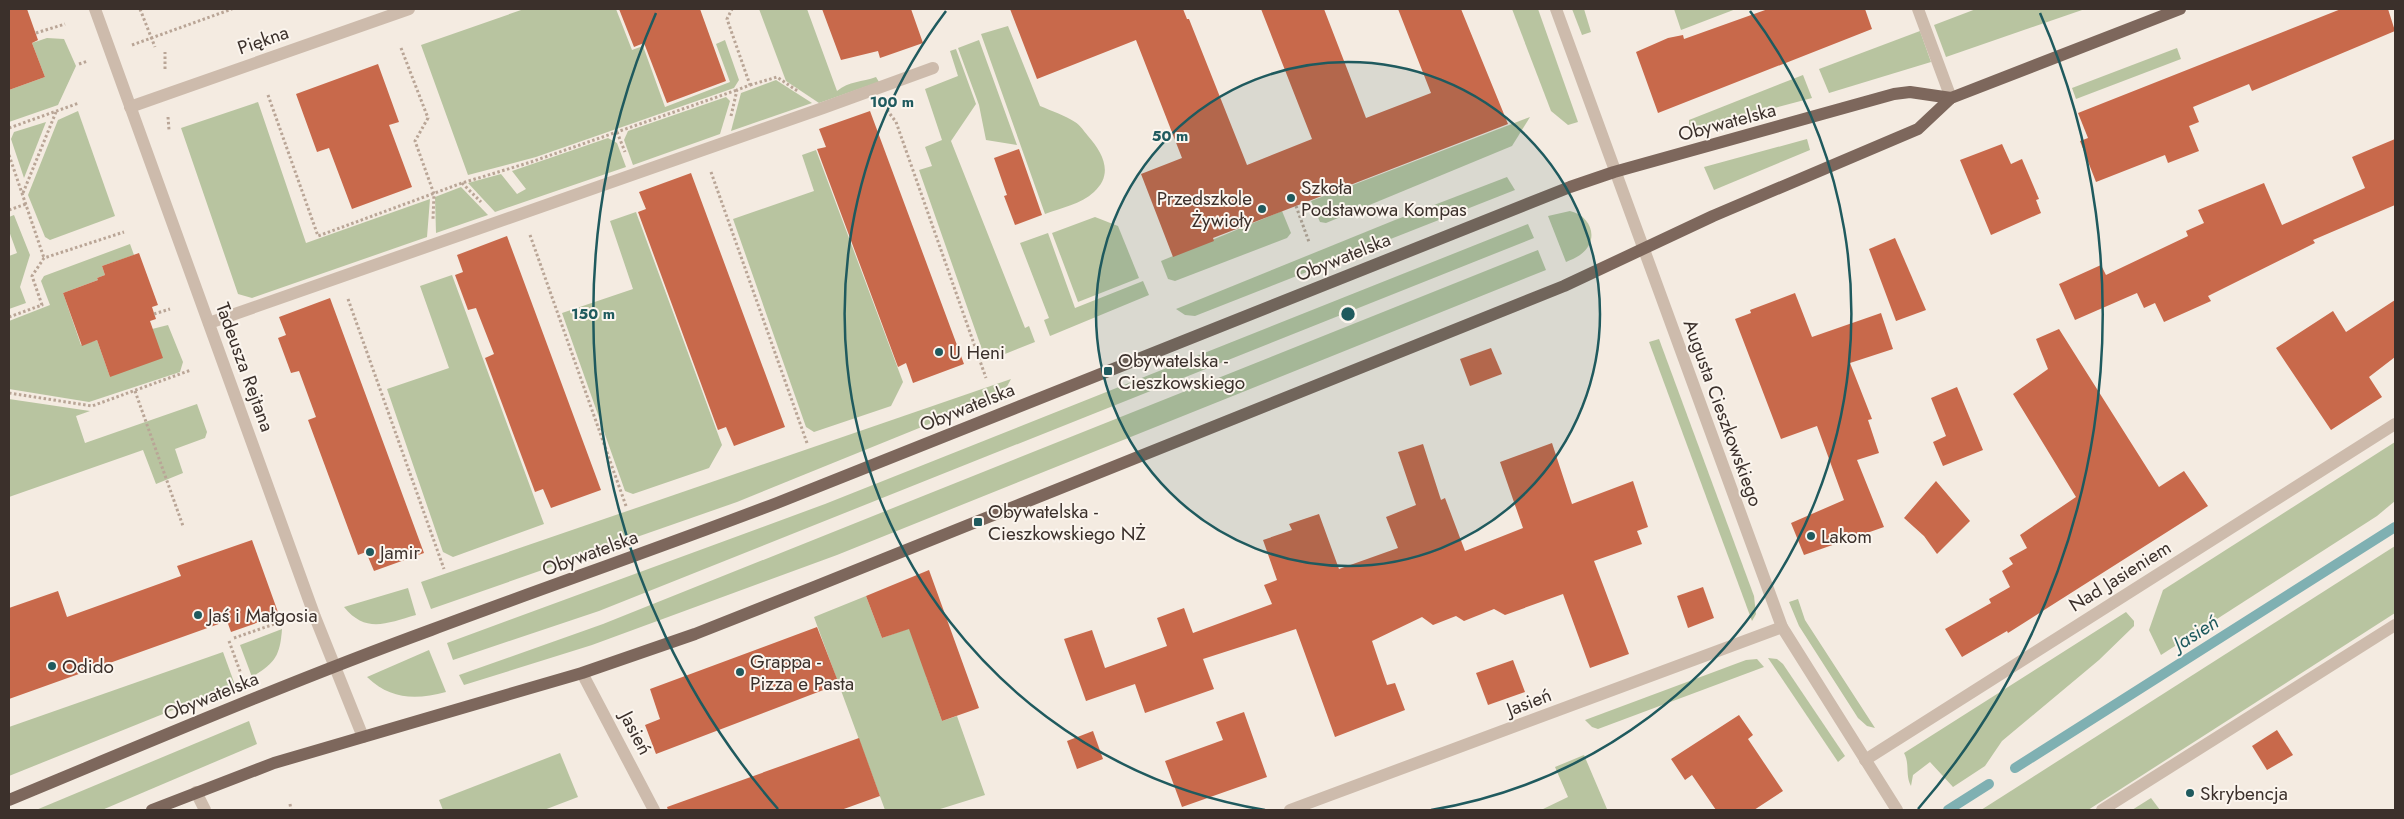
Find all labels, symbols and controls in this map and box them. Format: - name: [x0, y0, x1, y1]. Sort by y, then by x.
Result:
- street label: Piękna: [234, 19, 292, 61]
- text: 100 m: [870, 91, 914, 113]
- street label: Obywatelska: [1675, 96, 1779, 148]
- text: 50 m: [1152, 125, 1188, 147]
- place label: Szkoła Podstawowa Kompas: [1301, 174, 1467, 223]
- place label: Przedszkole Żywioły: [1157, 185, 1253, 234]
- marker: Szkoła Podstawowa Kompas: [1285, 192, 1297, 204]
- marker: Przedszkole Żywioły: [1256, 203, 1268, 215]
- street label: Obywatelska: [1291, 226, 1395, 288]
- street label: Tadeusza Rejtana: [209, 299, 281, 435]
- text: 150 m: [571, 303, 615, 325]
- centre of rings: [1339, 305, 1357, 323]
- street label: Augusta Cieszkowskiego: [1677, 316, 1769, 510]
- place label: U Heni: [949, 339, 1005, 366]
- marker: U Heni: [933, 346, 945, 358]
- place label: Obywatelska - Cieszkowskiego: [1118, 347, 1245, 396]
- marker: Obywatelska - Cieszkowskiego: [1102, 365, 1114, 377]
- street label: Obywatelska: [915, 376, 1019, 438]
- place label: Obywatelska - Cieszkowskiego NŻ: [988, 498, 1146, 547]
- marker: Obywatelska - Cieszkowskiego NŻ: [972, 516, 984, 528]
- street label: Obywatelska: [538, 523, 642, 583]
- place label: Lakom: [1821, 523, 1872, 550]
- marker: Lakom: [1805, 530, 1817, 542]
- street label: Nad Jasieniem: [2064, 534, 2176, 618]
- place label: Jamir: [377, 539, 420, 566]
- marker: Jamir: [364, 546, 376, 558]
- place label: Jaś i Małgosia: [205, 602, 318, 629]
- water label: Jasień: [2164, 608, 2224, 660]
- marker: Jaś i Małgosia: [192, 609, 204, 621]
- place label: Grappa - Pizza e Pasta: [750, 648, 854, 697]
- place label: Odido: [62, 653, 114, 680]
- marker: Odido: [46, 660, 58, 672]
- street label: Obywatelska: [159, 665, 263, 727]
- marker: Grappa - Pizza e Pasta: [734, 666, 746, 678]
- street label: Jasień: [1500, 681, 1555, 724]
- street label: Jasień: [612, 704, 658, 760]
- place label: Skrybencja: [2200, 780, 2288, 807]
- marker: Skrybencja: [2184, 787, 2196, 799]

